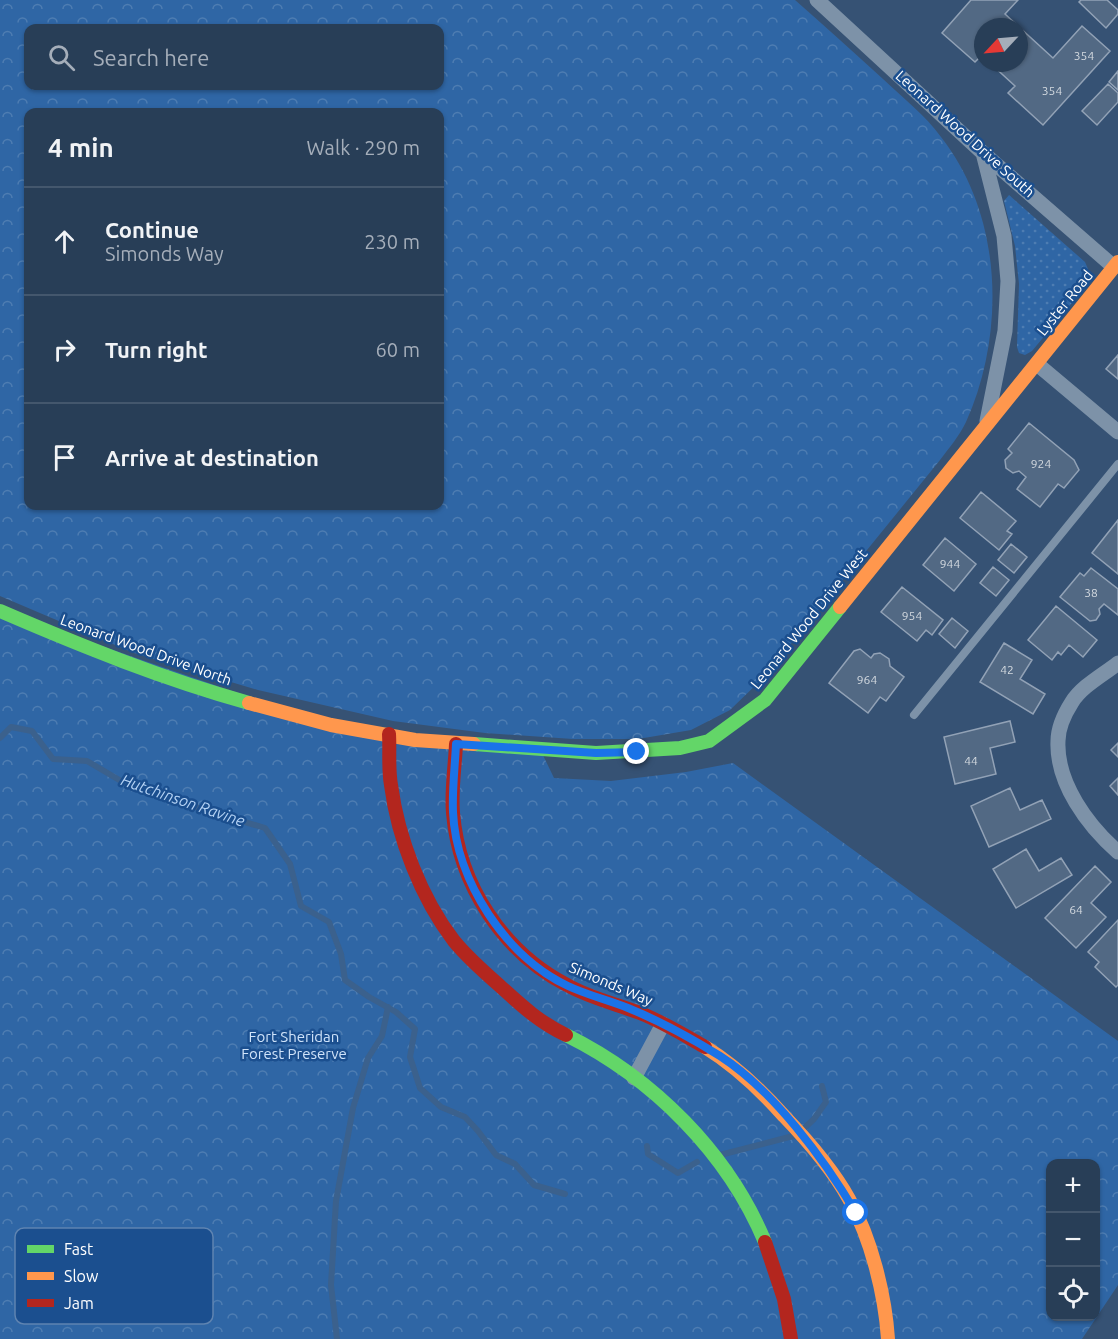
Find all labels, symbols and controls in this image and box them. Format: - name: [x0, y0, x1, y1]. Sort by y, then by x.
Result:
- north arrow: [974, 18, 1028, 72]
- search box: [24, 24, 444, 90]
- icon: search: [45, 41, 78, 74]
- text: Search here: [93, 45, 209, 70]
- house number: 354: [1074, 49, 1094, 62]
- street label: Leonard Wood Drive South: [892, 67, 1038, 200]
- house number: 354: [1042, 84, 1062, 97]
- text: 4 min: [48, 133, 114, 162]
- text: Walk · 290 m: [307, 136, 420, 159]
- text: Continue: [105, 217, 199, 242]
- icon: ahead: [48, 225, 81, 258]
- text: 230 m: [364, 230, 420, 253]
- text: Simonds Way: [105, 242, 224, 265]
- street label: Lyster Road: [1033, 267, 1096, 339]
- icon: right: [48, 333, 81, 366]
- text: Turn right: [105, 337, 207, 362]
- text: 60 m: [376, 338, 420, 361]
- icon: arrive: [48, 441, 81, 474]
- text: Arrive at destination: [105, 445, 319, 470]
- house number: 924: [1031, 457, 1051, 470]
- street label: Leonard Wood Drive West: [747, 545, 870, 692]
- house number: 944: [940, 557, 960, 570]
- house number: 38: [1084, 586, 1098, 599]
- house number: 954: [902, 609, 922, 622]
- street label: Leonard Wood Drive North: [58, 611, 234, 688]
- house number: 42: [1000, 663, 1014, 676]
- house number: 964: [857, 673, 877, 686]
- route end: [623, 738, 649, 764]
- house number: 44: [964, 754, 978, 767]
- water label: Hutchinson Ravine: [119, 770, 247, 830]
- house number: 64: [1069, 903, 1083, 916]
- street label: Simonds Way: [567, 958, 655, 1009]
- park label: Fort Sheridan Forest Preserve: [241, 1028, 347, 1062]
- map controls: [1046, 1159, 1100, 1321]
- button: +: [1046, 1159, 1100, 1213]
- route start: [842, 1199, 868, 1225]
- button: −: [1046, 1213, 1100, 1267]
- legend: [15, 1228, 213, 1324]
- text: Fast: [64, 1240, 94, 1258]
- text: Slow: [64, 1267, 99, 1285]
- button: locate: [1046, 1267, 1100, 1321]
- text: Jam: [64, 1294, 94, 1312]

